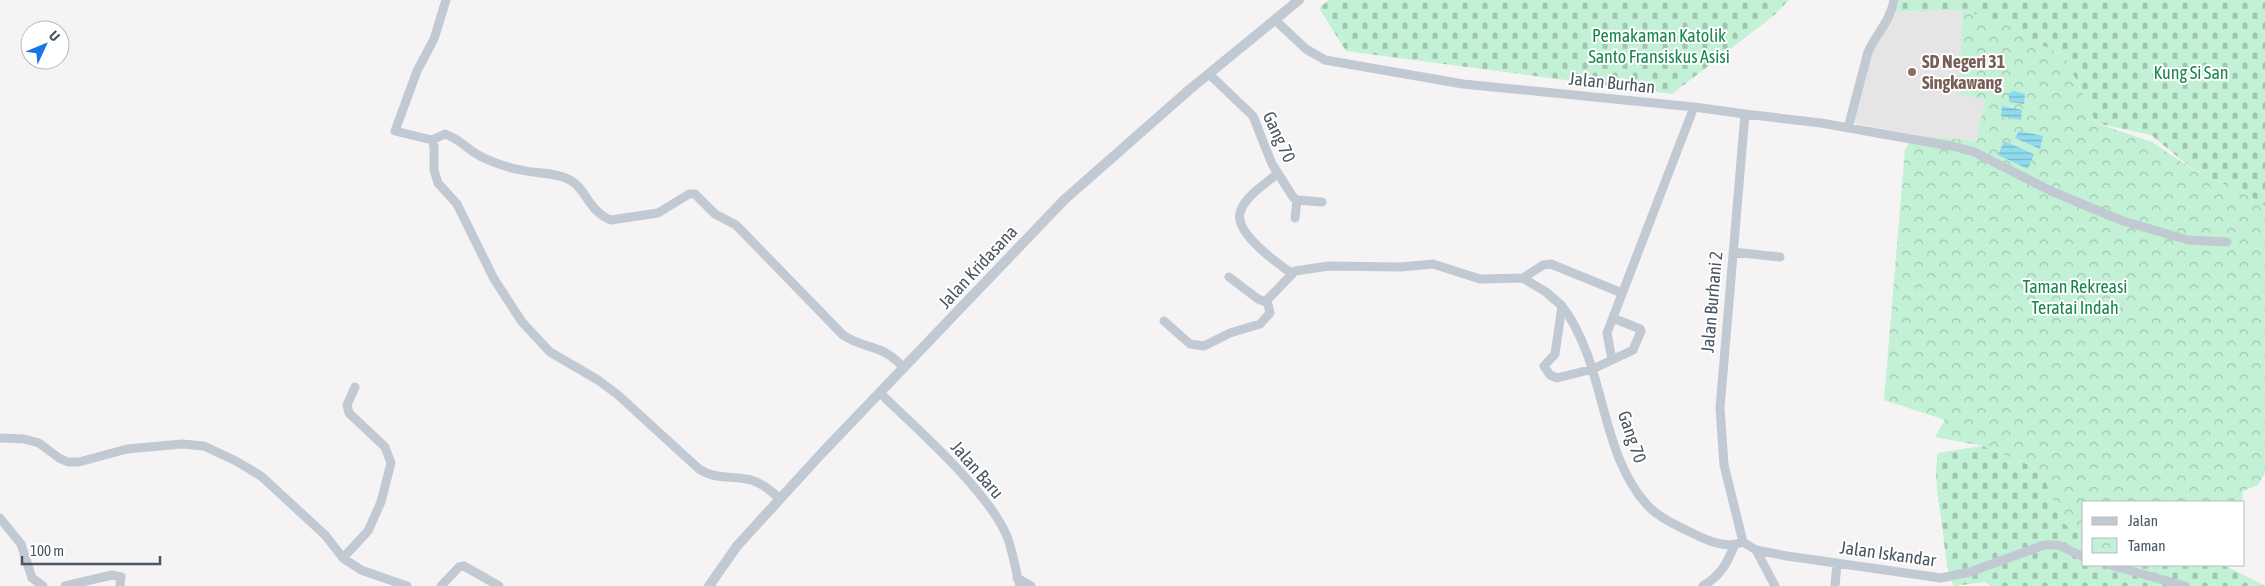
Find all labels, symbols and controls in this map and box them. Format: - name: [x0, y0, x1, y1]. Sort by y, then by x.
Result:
- north arrow: [20, 20, 70, 70]
- park label: Pemakaman Katolik Santo Fransiskus Asisi: [1588, 25, 1730, 67]
- text: U: [46, 27, 63, 44]
- place label: SD Negeri 31 Singkawang: [1922, 51, 2005, 93]
- park label: Kung Si San: [2153, 62, 2229, 83]
- marker: SD Negeri 31 Singkawang: [1906, 66, 1918, 78]
- street label: Jalan Burhan: [1568, 68, 1656, 97]
- street label: Gang 70: [1259, 108, 1300, 166]
- street label: Jalan Kridasana: [934, 221, 1021, 312]
- street label: Jalan Burhani 2: [1697, 250, 1726, 354]
- park label: Taman Rekreasi Teratai Indah: [2023, 276, 2127, 318]
- street label: Gang 70: [1614, 408, 1651, 466]
- street label: Jalan Baru: [947, 437, 1008, 503]
- legend: [2082, 501, 2245, 566]
- text: Jalan: [2128, 512, 2158, 529]
- scale bar: [22, 534, 160, 566]
- street label: Jalan Iskandar: [1839, 536, 1938, 571]
- text: Taman: [2128, 537, 2166, 554]
- text: 100 m: [30, 542, 64, 559]

